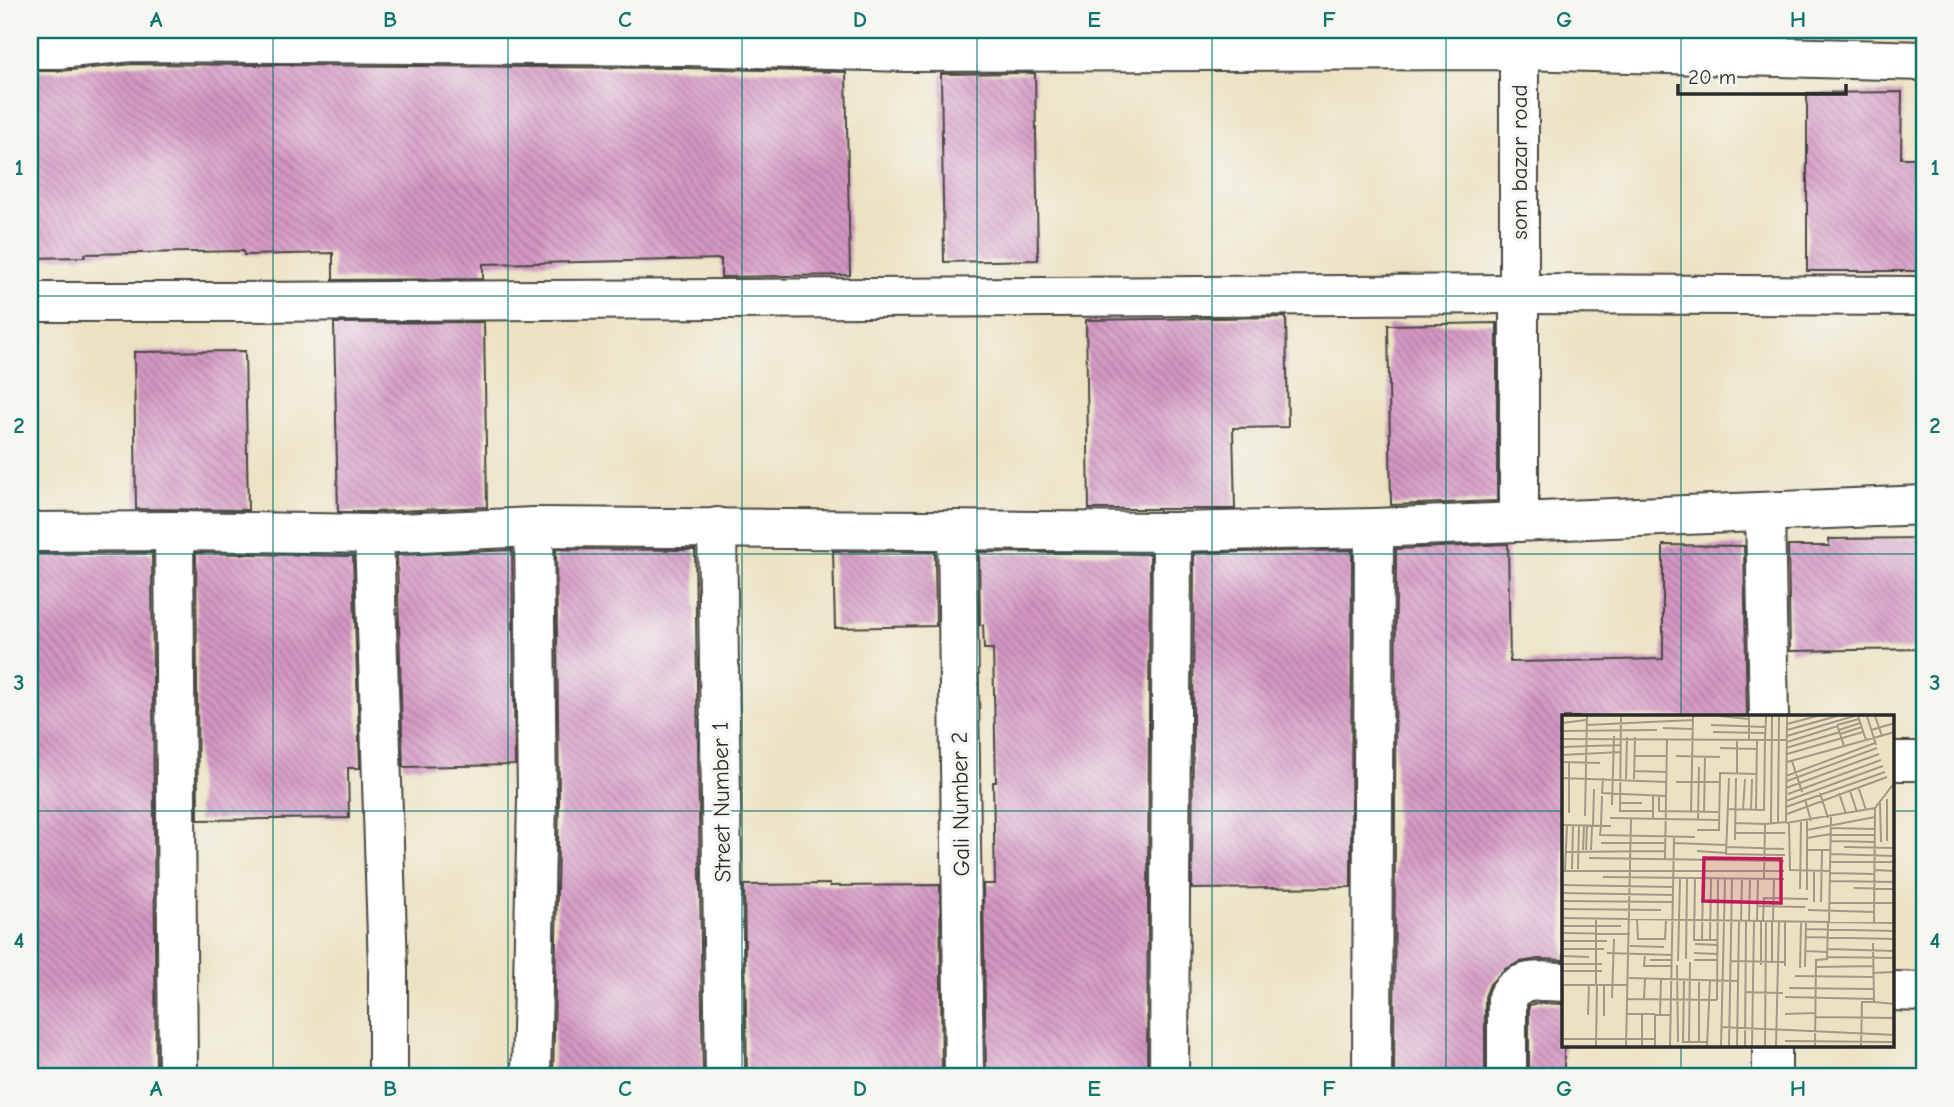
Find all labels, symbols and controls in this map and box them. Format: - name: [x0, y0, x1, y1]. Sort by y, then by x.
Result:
- text: A: [150, 6, 163, 33]
- text: B: [383, 6, 397, 33]
- text: C: [618, 6, 632, 33]
- text: D: [853, 6, 867, 33]
- text: E: [1087, 6, 1101, 33]
- text: F: [1322, 6, 1336, 33]
- text: G: [1556, 6, 1572, 33]
- text: H: [1790, 6, 1806, 33]
- scale bar: [1678, 52, 1846, 96]
- text: 20 m: [1688, 65, 1736, 89]
- street label: som bazar road: [1506, 84, 1533, 240]
- text: 1: [14, 154, 24, 181]
- text: 1: [1930, 154, 1940, 181]
- text: 2: [13, 412, 25, 439]
- text: 2: [1929, 412, 1941, 439]
- text: 3: [13, 669, 25, 696]
- text: 3: [1929, 669, 1941, 696]
- inset map: [1562, 715, 1895, 1048]
- street label: Street Number 1: [707, 721, 736, 883]
- street label: Gali Number 2: [946, 731, 975, 877]
- text: 4: [14, 927, 25, 954]
- text: 4: [1930, 927, 1941, 954]
- text: A: [150, 1075, 163, 1102]
- text: B: [383, 1075, 397, 1102]
- text: C: [618, 1075, 632, 1102]
- text: D: [853, 1075, 867, 1102]
- text: E: [1087, 1075, 1101, 1102]
- text: F: [1322, 1075, 1336, 1102]
- text: G: [1556, 1075, 1572, 1102]
- text: H: [1790, 1075, 1806, 1102]

